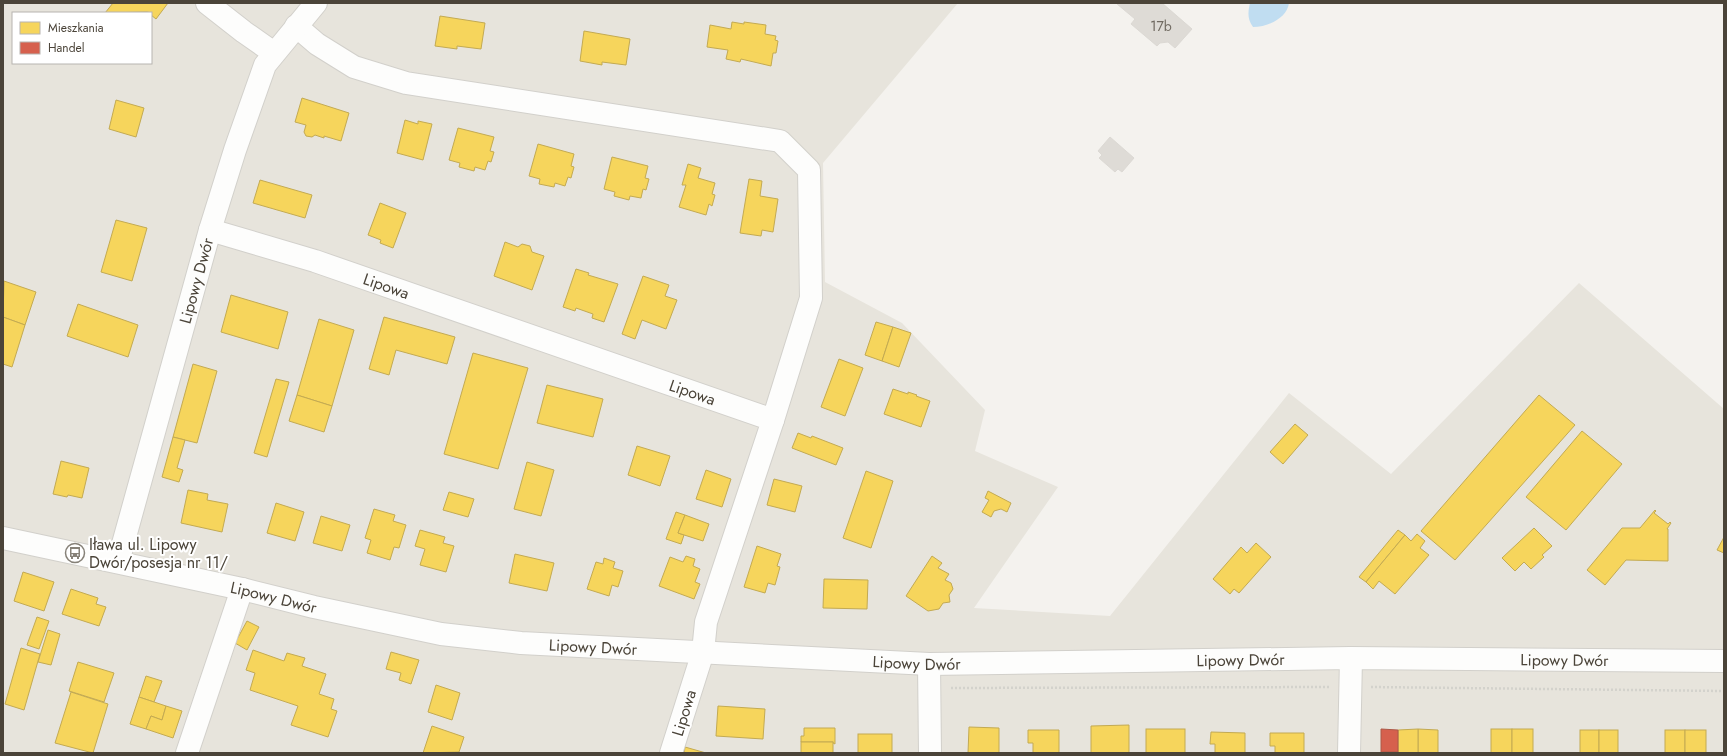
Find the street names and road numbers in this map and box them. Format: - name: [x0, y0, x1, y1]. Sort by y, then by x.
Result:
- street label: Lipowy Dwór: [173, 235, 219, 326]
- street label: Lipowa: [360, 267, 413, 304]
- street label: Lipowa: [666, 373, 719, 411]
- street label: Lipowy Dwór: [228, 575, 320, 619]
- street label: Lipowy Dwór: [548, 633, 638, 660]
- street label: Lipowy Dwór: [1196, 647, 1285, 672]
- street label: Lipowy Dwór: [1520, 648, 1609, 672]
- street label: Lipowy Dwór: [872, 650, 961, 676]
- street label: Lipowa: [666, 687, 702, 739]

